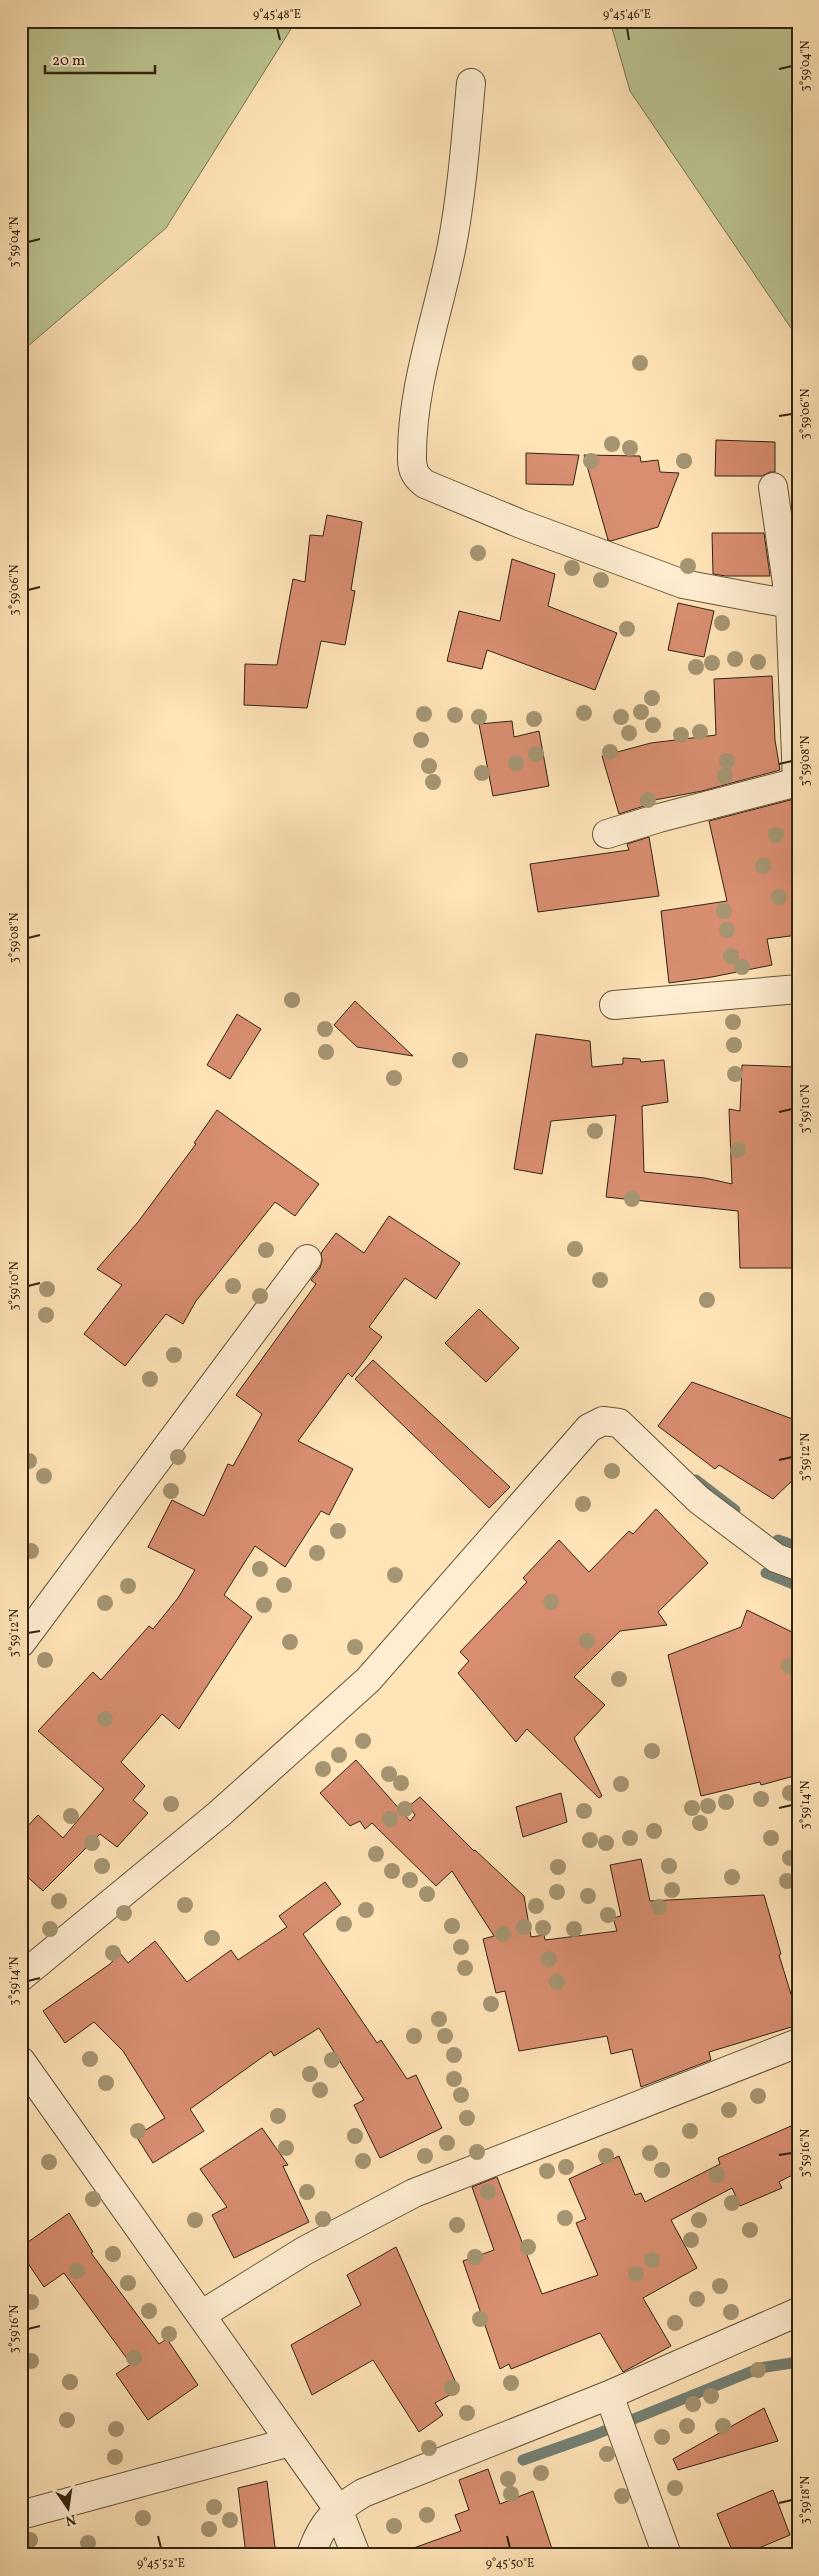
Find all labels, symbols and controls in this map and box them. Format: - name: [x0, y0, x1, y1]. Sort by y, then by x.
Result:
- text: 9°45'48"E: [253, 7, 301, 23]
- text: 9°45'46"E: [603, 7, 651, 23]
- text: 3°59'04"N: [798, 40, 814, 92]
- scale bar: [45, 42, 155, 74]
- text: 20 m: [52, 51, 85, 72]
- text: 3°59'04"N: [7, 216, 23, 268]
- text: 3°59'06"N: [798, 389, 814, 439]
- text: 3°59'06"N: [7, 565, 23, 615]
- text: 3°59'08"N: [798, 736, 814, 786]
- text: 3°59'08"N: [7, 913, 23, 963]
- text: 3°59'10"N: [798, 1084, 814, 1134]
- text: 3°59'10"N: [7, 1261, 23, 1311]
- text: 3°59'12"N: [798, 1433, 814, 1481]
- text: 3°59'12"N: [7, 1609, 23, 1657]
- text: 3°59'14"N: [798, 1780, 814, 1830]
- text: 3°59'14"N: [7, 1956, 23, 2006]
- text: 3°59'16"N: [798, 2129, 814, 2177]
- text: 3°59'16"N: [7, 2305, 23, 2353]
- text: 3°59'18"N: [798, 2476, 814, 2524]
- north arrow: [42, 2484, 92, 2534]
- text: N: [63, 2509, 78, 2530]
- text: 9°45'52"E: [137, 2556, 185, 2572]
- text: 9°45'50"E: [486, 2556, 534, 2572]

